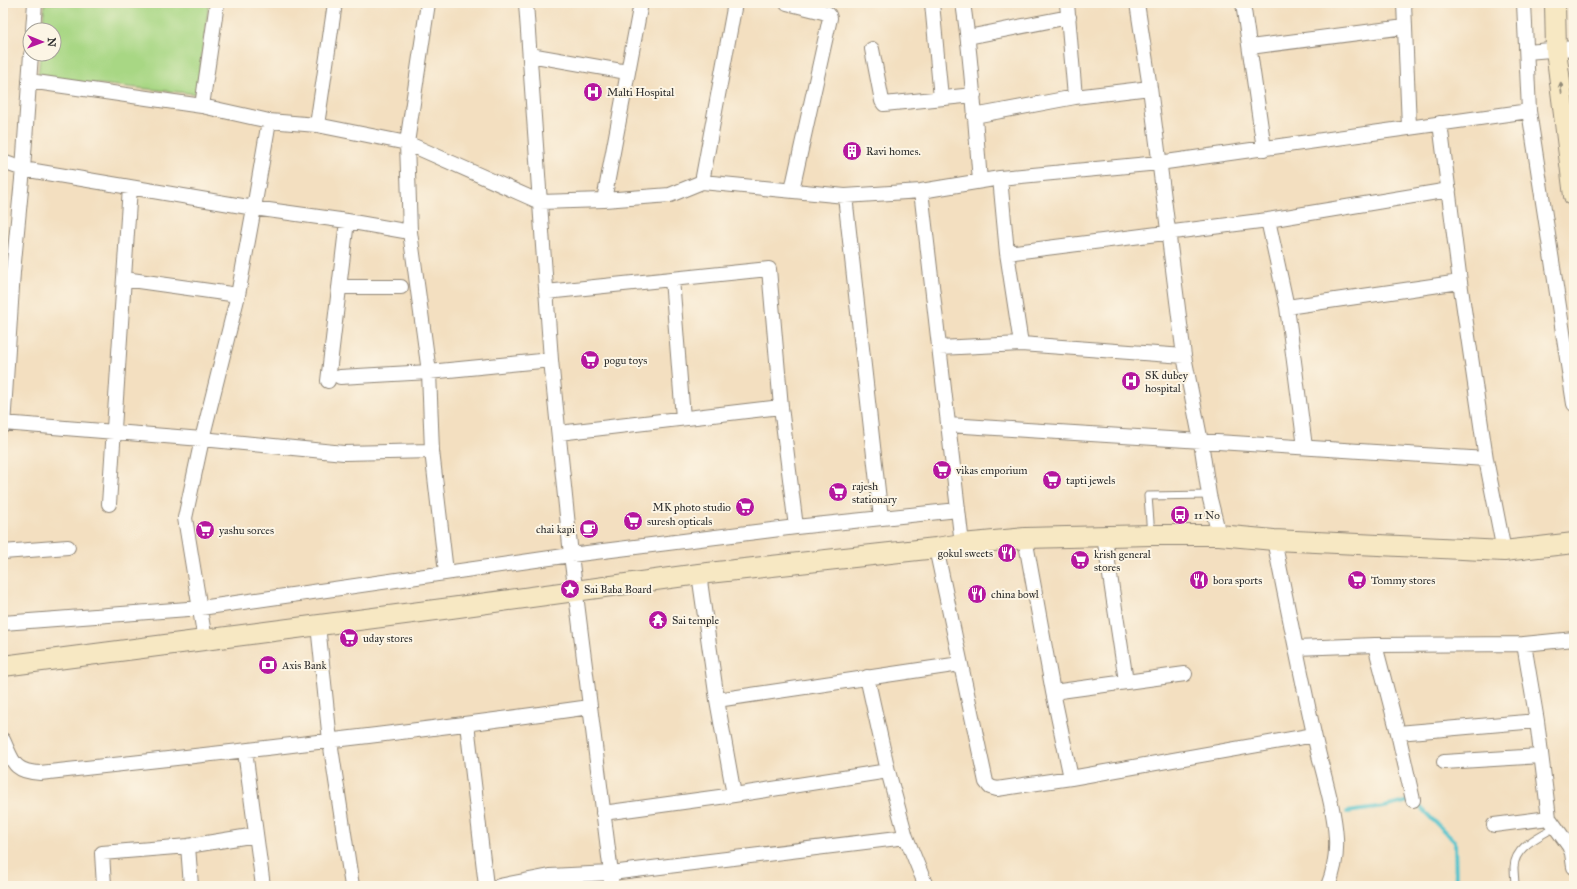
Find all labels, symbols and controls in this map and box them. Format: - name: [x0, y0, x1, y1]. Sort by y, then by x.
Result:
- north arrow: [22, 22, 62, 62]
- text: N: [45, 37, 58, 48]
- hospital icon: Malti Hospital: [582, 81, 604, 103]
- one-way arrow: [1558, 82, 1564, 94]
- place label: Malti Hospital: [607, 86, 674, 99]
- building icon: Ravi homes.: [841, 140, 863, 162]
- place label: Ravi homes.: [866, 145, 921, 158]
- supermarket icon: pogu toys: [579, 349, 601, 371]
- place label: pogu toys: [603, 354, 647, 367]
- place label: SK dubey hospital: [1145, 369, 1189, 395]
- hospital icon: SK dubey hospital: [1120, 370, 1142, 392]
- supermarket icon: vikas emporium: [931, 459, 953, 481]
- place label: vikas emporium: [955, 464, 1028, 477]
- supermarket icon: tapti jewels: [1041, 469, 1063, 491]
- place label: tapti jewels: [1066, 474, 1115, 487]
- place label: rajesh stationary: [852, 480, 898, 506]
- supermarket icon: rajesh stationary: [827, 481, 849, 503]
- supermarket icon: MK photo studio: [734, 496, 756, 518]
- place label: MK photo studio: [653, 501, 731, 514]
- bus stop icon: 11 No: [1169, 504, 1191, 526]
- place label: 11 No: [1194, 509, 1220, 522]
- supermarket icon: suresh opticals: [622, 510, 644, 532]
- place label: suresh opticals: [647, 515, 712, 528]
- cafe icon: chai kapi: [578, 518, 600, 540]
- supermarket icon: yashu sorces: [194, 519, 216, 541]
- place label: chai kapi: [536, 523, 575, 536]
- place label: yashu sorces: [219, 524, 274, 537]
- restaurant icon: gokul sweets: [996, 542, 1018, 564]
- place label: gokul sweets: [938, 547, 993, 560]
- place label: krish general stores: [1094, 548, 1151, 574]
- supermarket icon: krish general stores: [1069, 549, 1091, 571]
- restaurant icon: bora sports: [1188, 569, 1210, 591]
- supermarket icon: Tommy stores: [1346, 569, 1368, 591]
- place label: bora sports: [1213, 574, 1262, 587]
- place label: Tommy stores: [1371, 574, 1435, 587]
- place icon: Sai Baba Board: [559, 578, 581, 600]
- place label: Sai Baba Board: [584, 583, 652, 596]
- restaurant icon: china bowl: [966, 583, 988, 605]
- place label: china bowl: [991, 588, 1039, 601]
- temple icon: Sai temple: [647, 609, 669, 631]
- place label: Sai temple: [672, 614, 719, 627]
- supermarket icon: uday stores: [338, 627, 360, 649]
- place label: uday stores: [363, 632, 413, 645]
- bank icon: Axis Bank: [257, 654, 279, 676]
- place label: Axis Bank: [281, 659, 328, 672]

